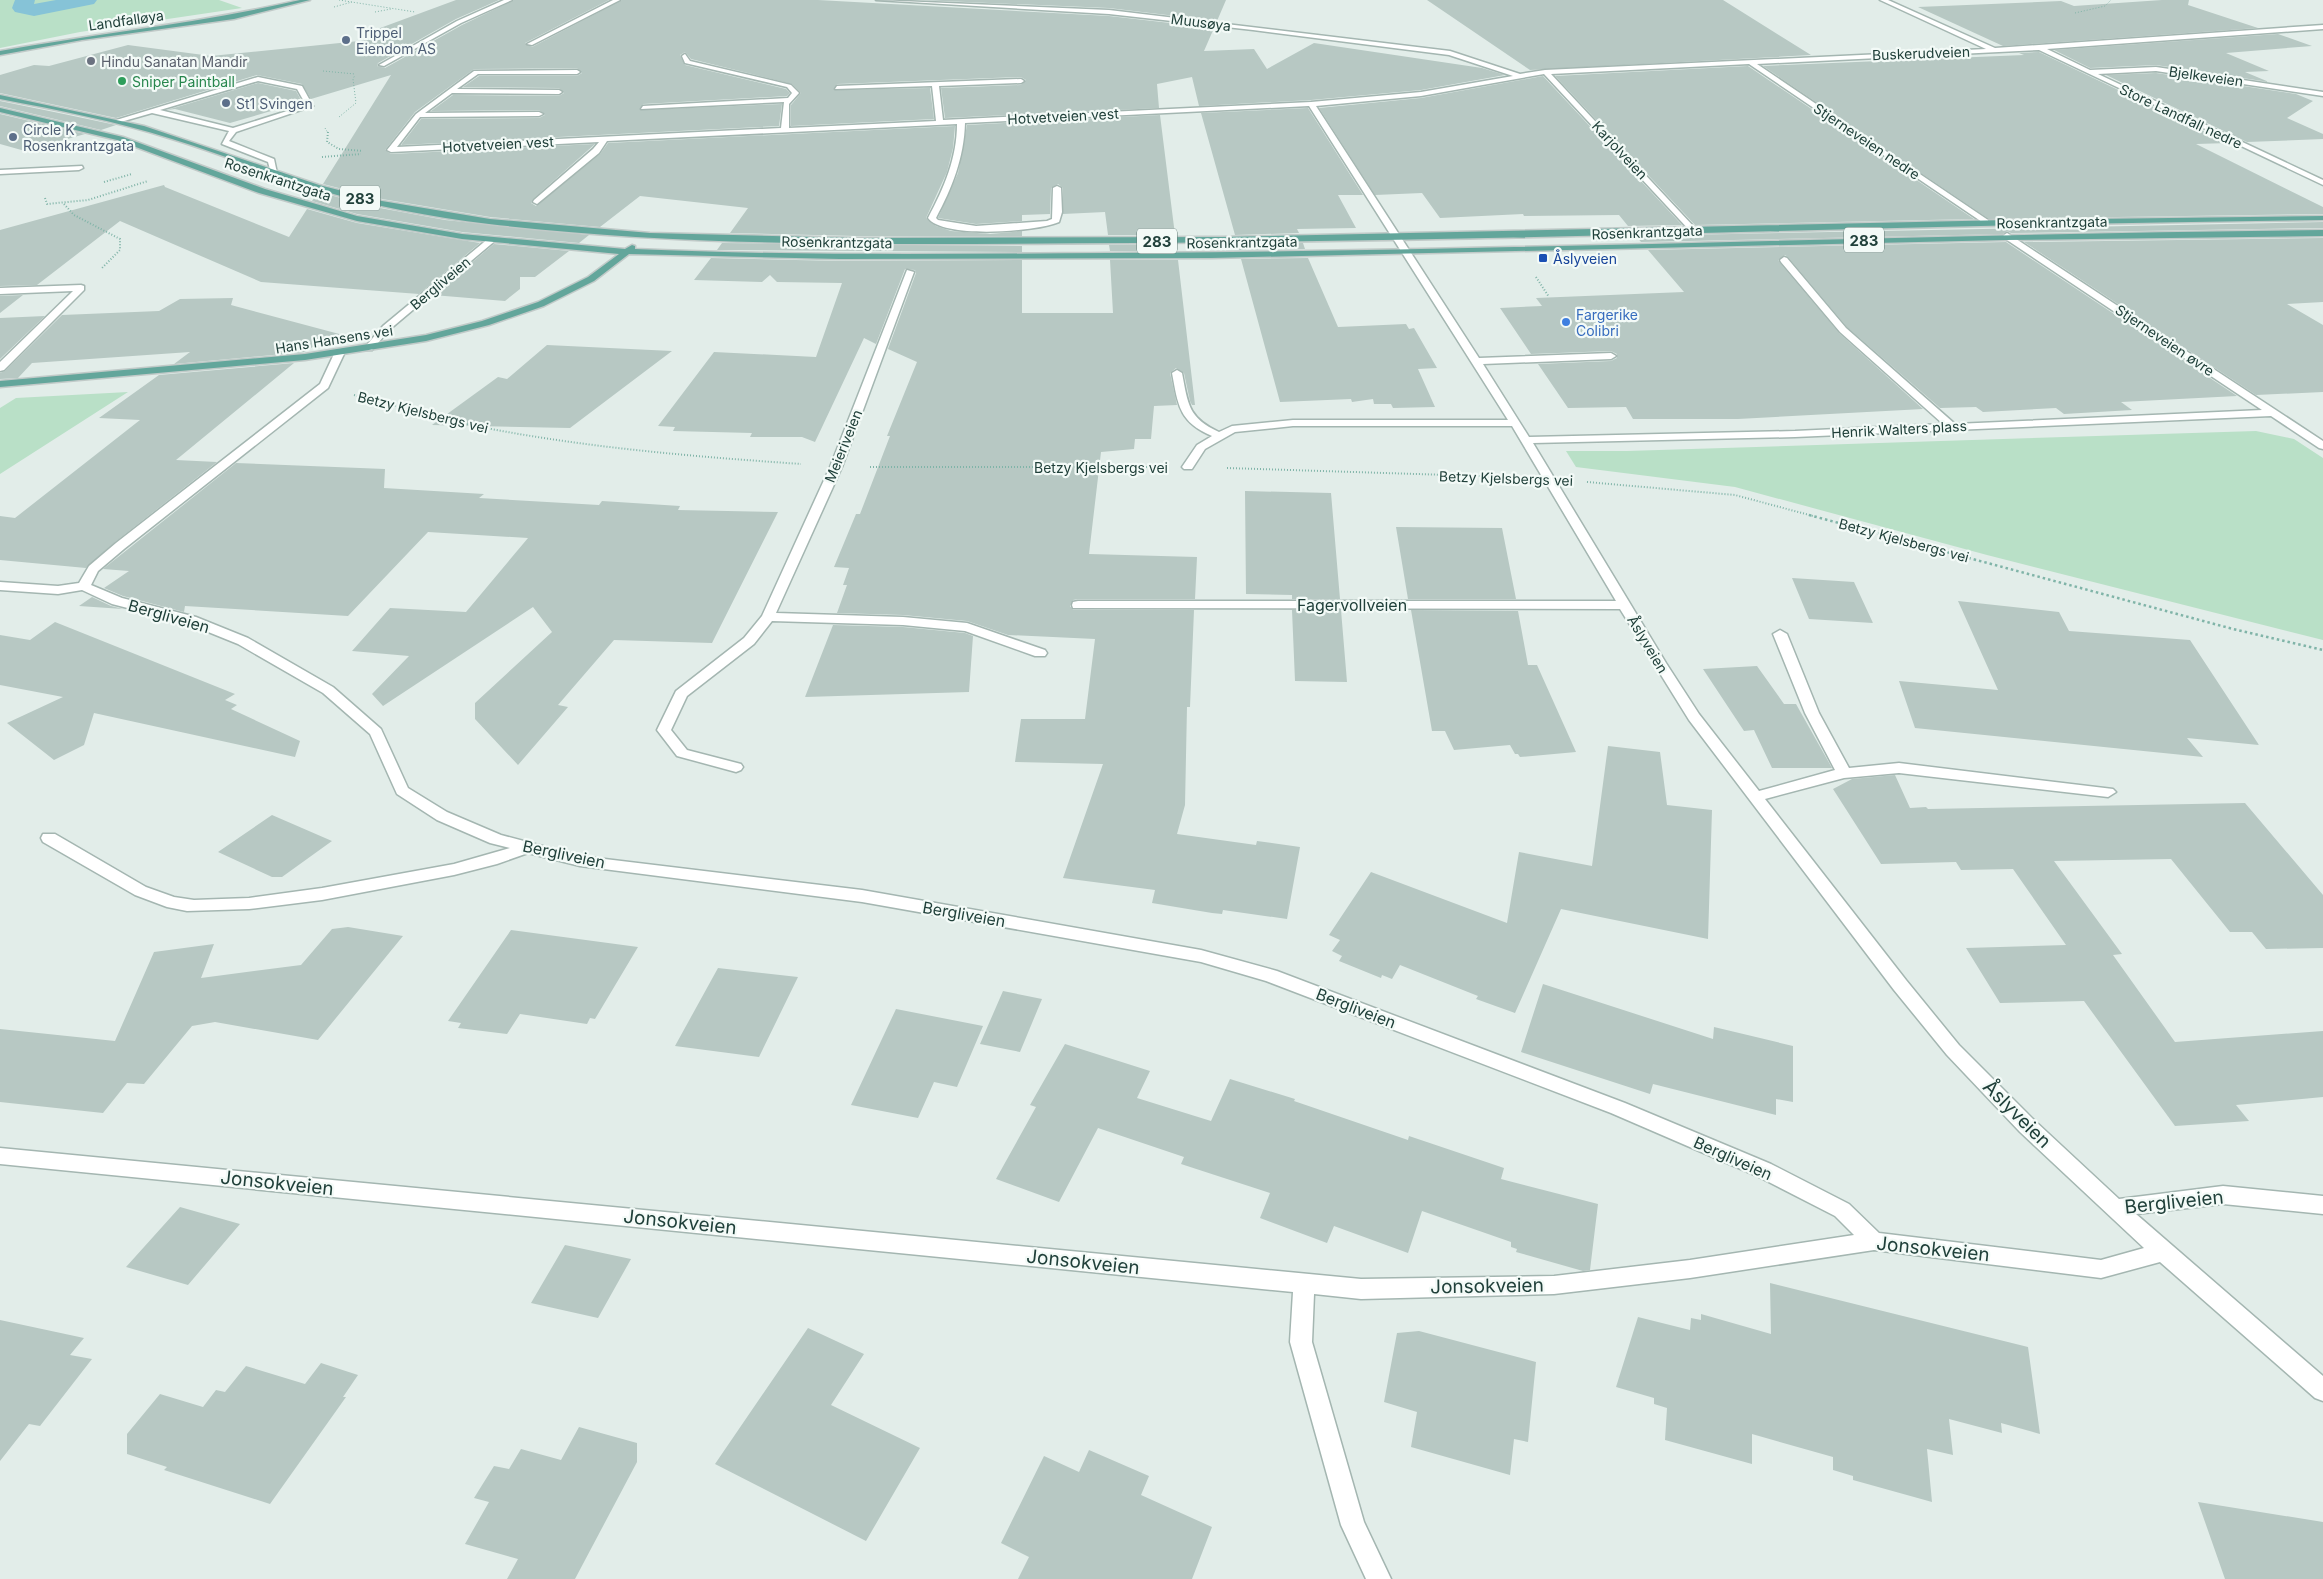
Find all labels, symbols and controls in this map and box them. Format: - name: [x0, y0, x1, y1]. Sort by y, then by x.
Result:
- street label: Landfalløya: [87, 6, 165, 34]
- street label: Muusøya: [1170, 10, 1232, 34]
- place label: Trippel Eiendom AS: [356, 24, 436, 57]
- marker: Trippel Eiendom AS: [340, 34, 352, 46]
- street label: Buskerudveien: [1872, 43, 1970, 63]
- place label: Hindu Sanatan Mandir: [101, 53, 248, 70]
- marker: Hindu Sanatan Mandir: [85, 55, 97, 67]
- street label: Bjelkeveien: [2168, 62, 2244, 90]
- place label: Sniper Paintball: [132, 73, 235, 90]
- marker: Sniper Paintball: [116, 75, 128, 87]
- street label: Store Landfall nedre: [2117, 80, 2245, 152]
- place label: St1 Svingen: [236, 95, 313, 112]
- marker: St1 Svingen: [220, 97, 232, 109]
- street label: Stjerneveien nedre: [1811, 99, 1923, 183]
- street label: Hotvetveien vest: [1007, 105, 1120, 127]
- street label: Karjolveien: [1589, 117, 1651, 183]
- place label: Circle K Rosenkrantzgata: [23, 121, 134, 154]
- marker: Circle K Rosenkrantzgata: [7, 131, 19, 143]
- street label: Hotvetveien vest: [442, 133, 555, 155]
- street label: Rosenkrantzgata: [223, 154, 333, 204]
- road number: 283: [340, 186, 380, 210]
- street label: Rosenkrantzgata: [1996, 213, 2108, 231]
- street label: Rosenkrantzgata: [1591, 222, 1703, 242]
- road number: 283: [1137, 228, 1177, 254]
- road number: 283: [1844, 228, 1884, 252]
- street label: Rosenkrantzgata: [781, 233, 893, 251]
- street label: Rosenkrantzgata: [1186, 233, 1298, 251]
- place label: Åslyveien: [1553, 249, 1617, 267]
- marker: Åslyveien: [1537, 252, 1549, 264]
- street label: Bergliveien: [406, 253, 474, 313]
- street label: Stjerneveien øvre: [2112, 301, 2218, 379]
- place label: Fargerike Colibri: [1576, 306, 1638, 339]
- marker: Fargerike Colibri: [1560, 316, 1572, 328]
- street label: Hans Hansens vei: [274, 321, 394, 357]
- street label: Betzy Kjelsbergs vei: [356, 388, 490, 436]
- street label: Meieriveien: [821, 407, 865, 485]
- street label: Henrik Walters plass: [1831, 417, 1967, 441]
- street label: Betzy Kjelsbergs vei: [1034, 459, 1168, 476]
- street label: Betzy Kjelsbergs vei: [1439, 467, 1573, 489]
- street label: Betzy Kjelsbergs vei: [1837, 514, 1971, 566]
- street label: Bergliveien: [126, 595, 212, 637]
- street label: Fagervollveien: [1297, 595, 1407, 615]
- street label: Åslyveien: [1624, 612, 1673, 676]
- street label: Bergliveien: [521, 836, 607, 872]
- street label: Bergliveien: [921, 897, 1007, 931]
- street label: Bergliveien: [1313, 984, 1399, 1032]
- street label: Åslyveien: [1978, 1074, 2057, 1153]
- street label: Bergliveien: [1691, 1132, 1775, 1184]
- street label: Jonsokveien: [219, 1166, 335, 1200]
- street label: Bergliveien: [2123, 1185, 2225, 1219]
- street label: Jonsokveien: [622, 1205, 738, 1239]
- street label: Jonsokveien: [1875, 1232, 1991, 1266]
- street label: Jonsokveien: [1025, 1245, 1141, 1279]
- street label: Jonsokveien: [1430, 1274, 1544, 1298]

